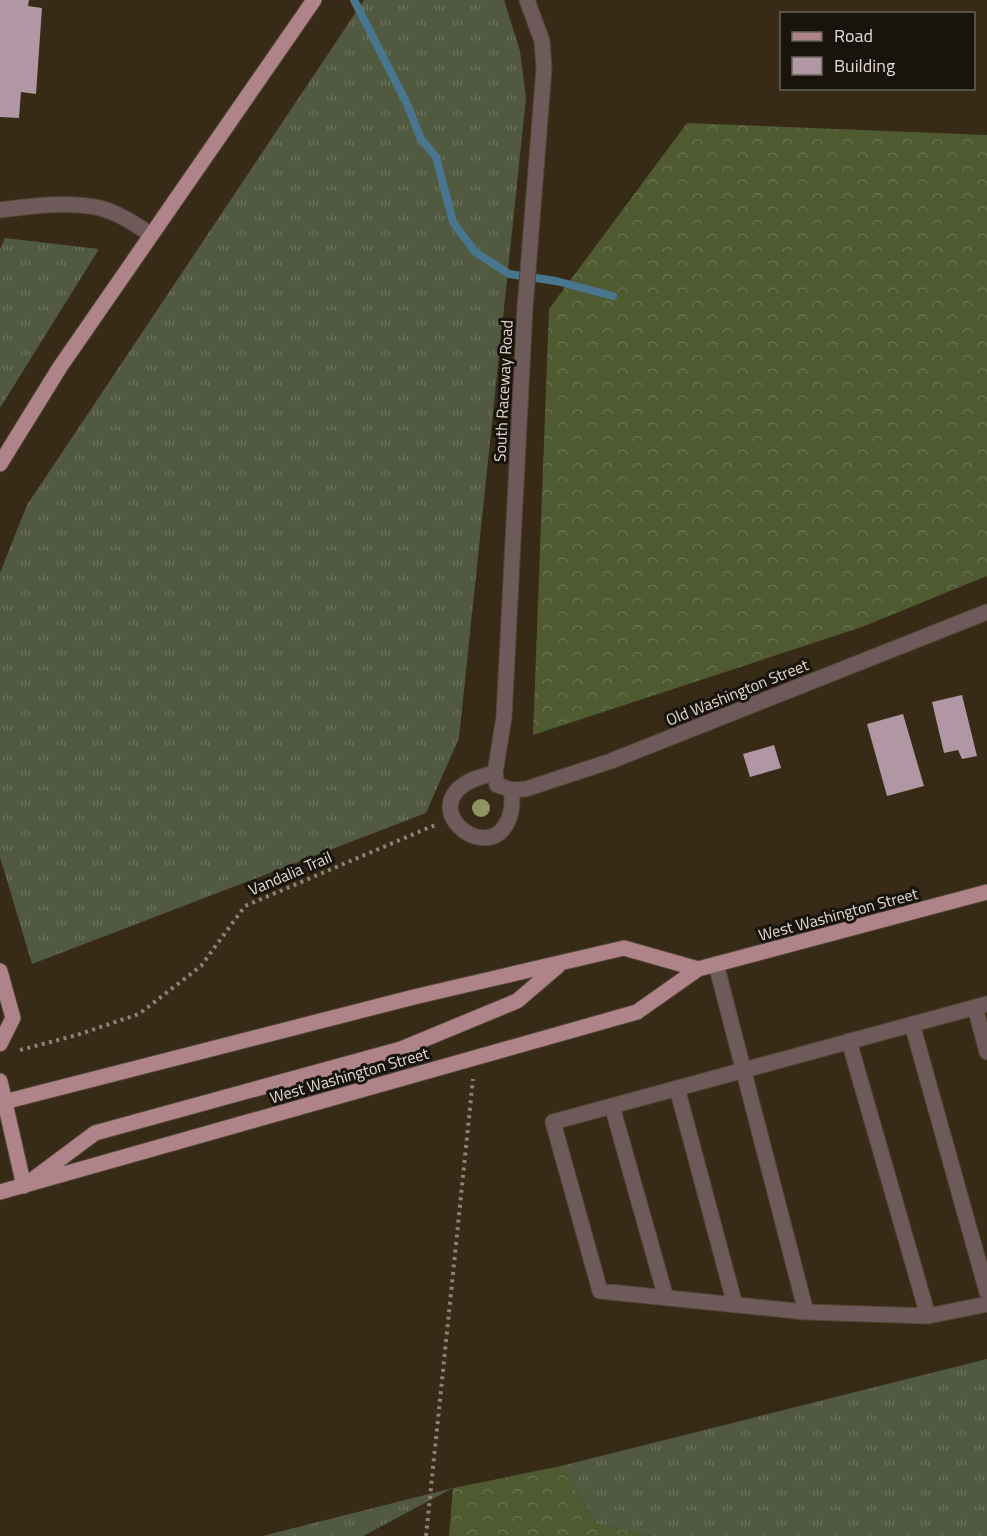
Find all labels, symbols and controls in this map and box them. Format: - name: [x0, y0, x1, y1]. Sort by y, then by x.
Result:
- legend: [780, 12, 975, 90]
- text: Road: [834, 22, 873, 49]
- text: Building: [834, 52, 895, 79]
- street label: South Raceway Road: [487, 319, 519, 463]
- street label: Old Washington Street: [662, 652, 812, 732]
- street label: Vandalia Trail: [245, 845, 335, 901]
- street label: West Washington Street: [756, 881, 921, 947]
- street label: West Washington Street: [267, 1041, 432, 1109]

